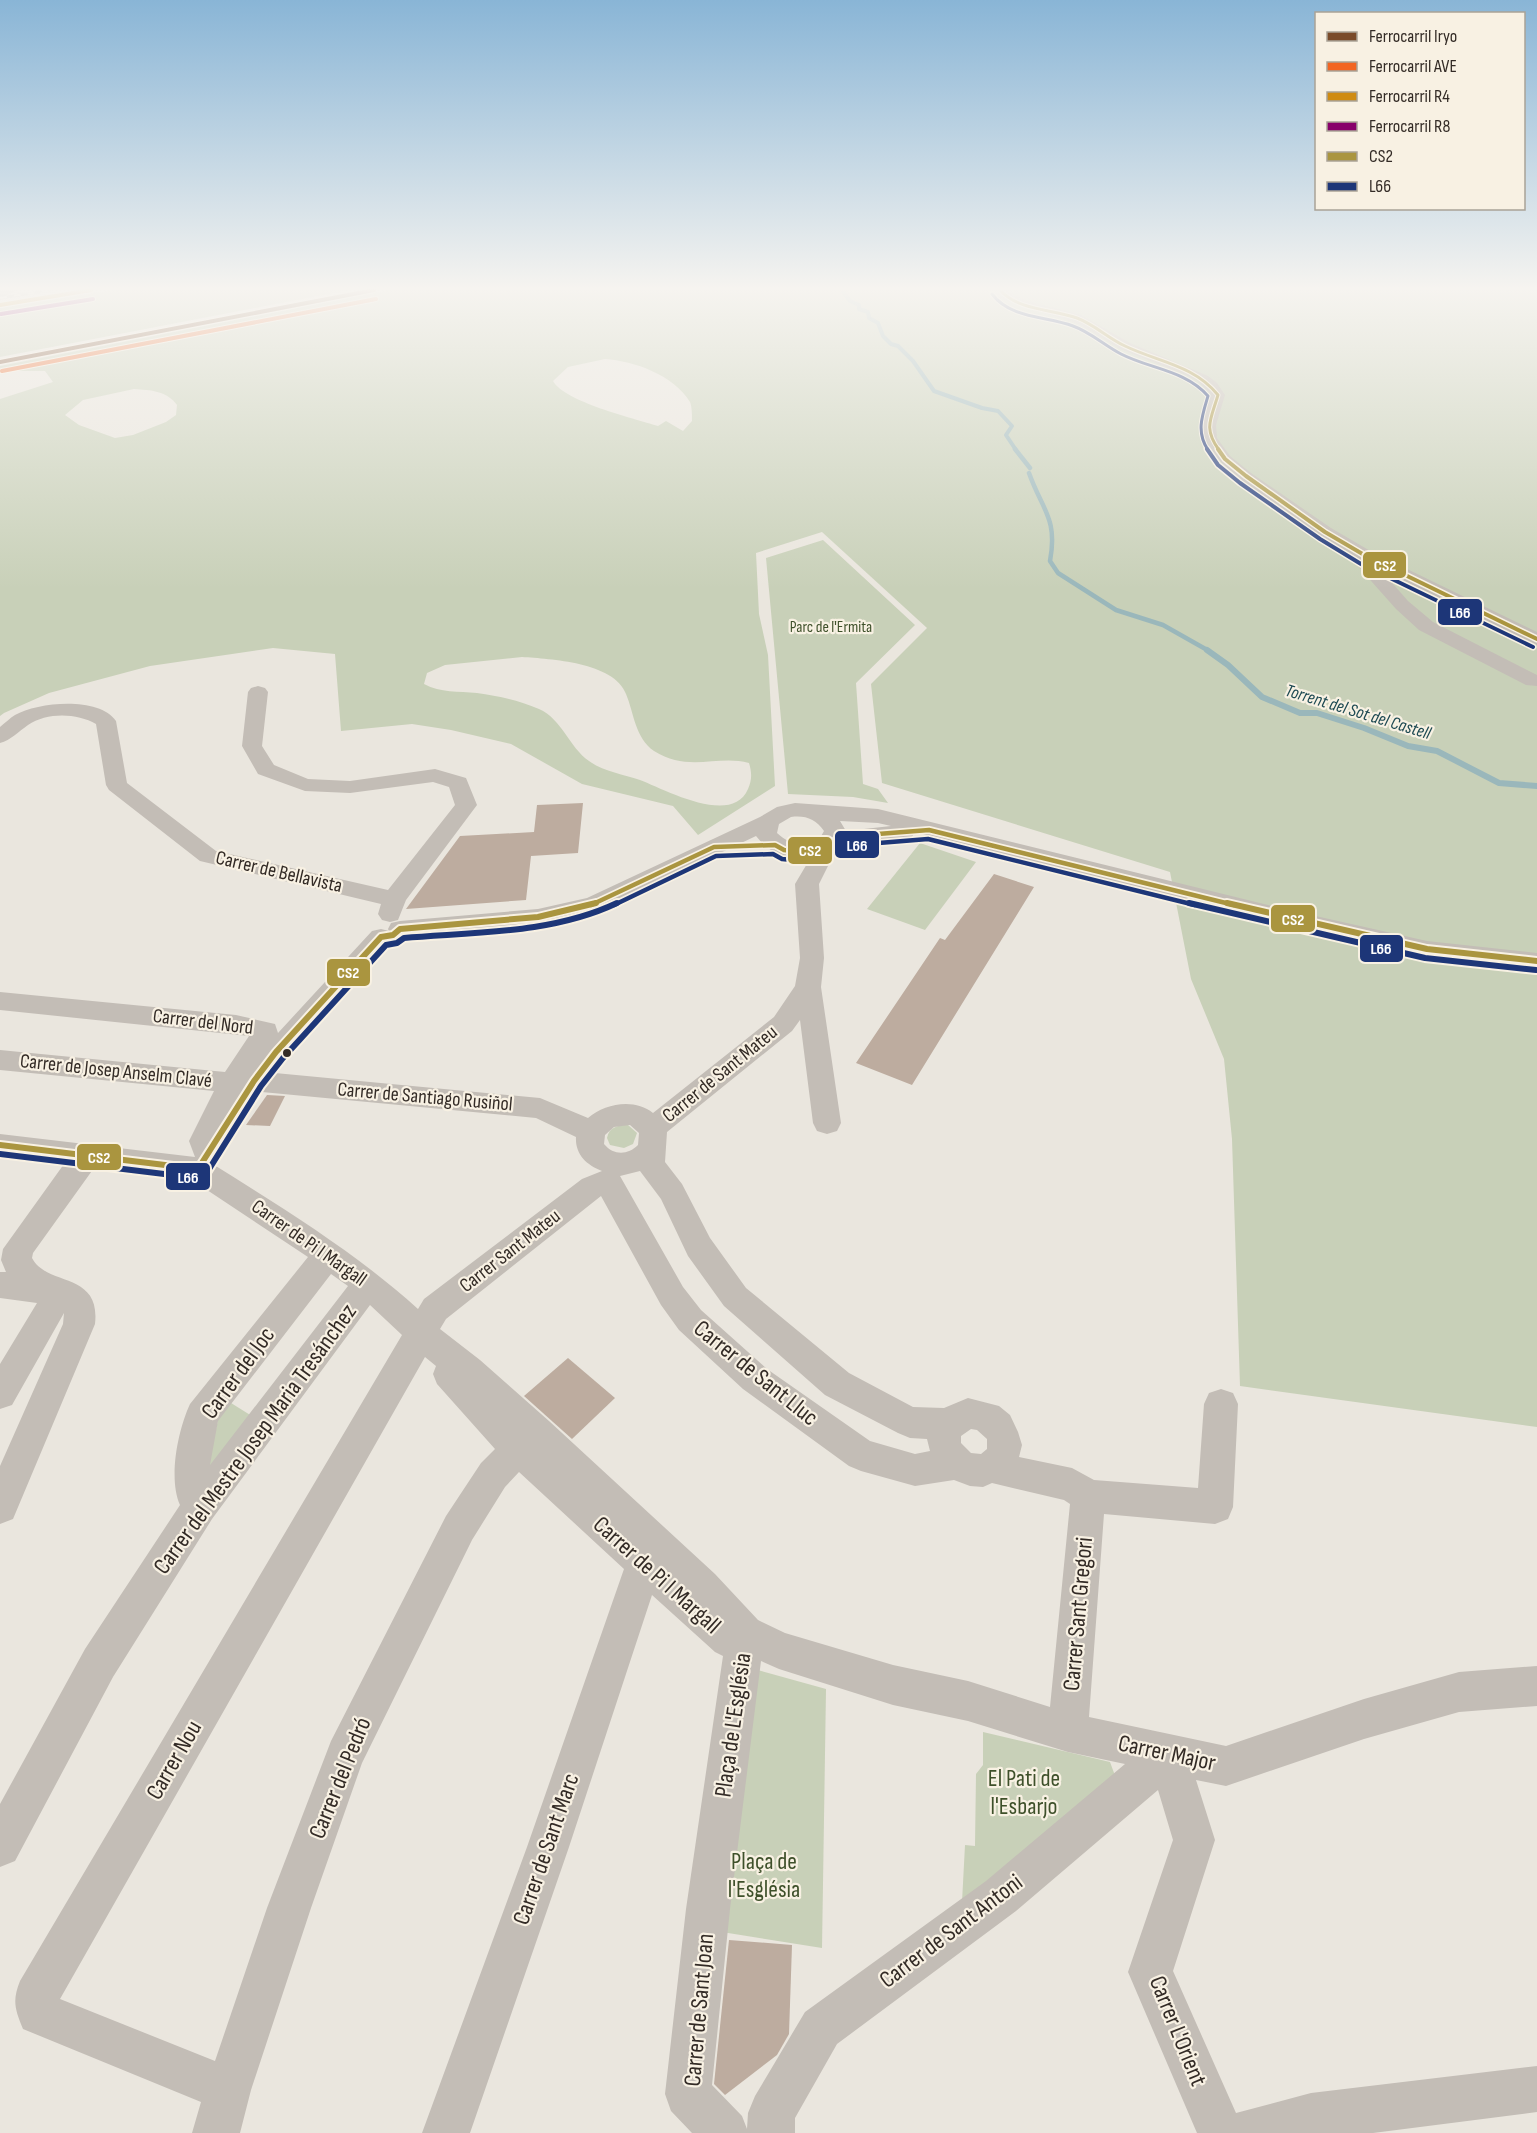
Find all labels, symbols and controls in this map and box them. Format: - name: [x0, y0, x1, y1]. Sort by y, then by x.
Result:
- legend: [1315, 12, 1525, 210]
- text: Ferrocarril Iryo: [1369, 26, 1457, 47]
- text: Ferrocarril AVE: [1369, 56, 1457, 77]
- text: Ferrocarril R4: [1369, 86, 1450, 107]
- text: Ferrocarril R8: [1369, 116, 1450, 137]
- text: CS2: [1369, 146, 1393, 167]
- text: L66: [1369, 176, 1391, 197]
- line badge: CS2: [1362, 551, 1407, 579]
- text: CS2: [1374, 557, 1396, 576]
- line badge: L66: [1437, 598, 1483, 626]
- text: L66: [1449, 604, 1471, 623]
- park label: Parc de l'Ermita: [790, 618, 872, 637]
- water label: Torrent del Sot del Castell: [1283, 680, 1434, 744]
- line badge: L66: [834, 830, 880, 859]
- line badge: CS2: [787, 836, 833, 865]
- text: L66: [846, 837, 868, 856]
- text: CS2: [799, 842, 821, 861]
- street label: Carrer de Bellavista: [213, 846, 345, 898]
- line badge: CS2: [1270, 904, 1316, 933]
- text: CS2: [1282, 911, 1304, 930]
- line badge: L66: [1359, 934, 1404, 963]
- text: L66: [1370, 940, 1392, 959]
- line badge: CS2: [326, 958, 371, 987]
- text: CS2: [337, 964, 359, 983]
- street label: Carrer del Nord: [152, 1004, 254, 1040]
- street label: Carrer de Sant Mateu: [658, 1020, 782, 1128]
- unlabelled marker: [281, 1047, 293, 1059]
- street label: Carrer de Josep Anselm Clavé: [19, 1049, 213, 1093]
- street label: Carrer de Santiago Rusiñol: [336, 1077, 514, 1117]
- line badge: CS2: [76, 1143, 122, 1171]
- text: CS2: [88, 1149, 110, 1168]
- line badge: L66: [165, 1162, 211, 1191]
- text: L66: [177, 1169, 199, 1188]
- street label: Carrer de Pi I Margall: [247, 1194, 371, 1292]
- street label: Carrer Sant Mateu: [455, 1204, 565, 1298]
- street label: Carrer del Mestre Josep Maria Tresánchez: [147, 1298, 363, 1580]
- street label: Carrer de Sant Lluc: [688, 1314, 824, 1432]
- street label: Carrer del Joc: [195, 1321, 281, 1425]
- street label: Carrer de Pi I Margall: [587, 1510, 727, 1640]
- street label: Carrer Sant Gregori: [1057, 1536, 1099, 1692]
- street label: Plaça de L'Església: [709, 1651, 757, 1799]
- street label: Carrer del Pedró: [303, 1713, 377, 1843]
- street label: Carrer Nou: [140, 1715, 208, 1805]
- street label: Carrer Major: [1116, 1729, 1218, 1777]
- park label: El Pati de l'Esbarjo: [988, 1764, 1060, 1821]
- street label: Carrer de Sant Marc: [507, 1769, 585, 1929]
- park label: Plaça de l'Església: [728, 1847, 800, 1904]
- street label: Carrer de Sant Antoni: [874, 1868, 1028, 1994]
- street label: Carrer de Sant Joan: [678, 1932, 720, 2088]
- street label: Carrer L'Orient: [1143, 1972, 1213, 2090]

